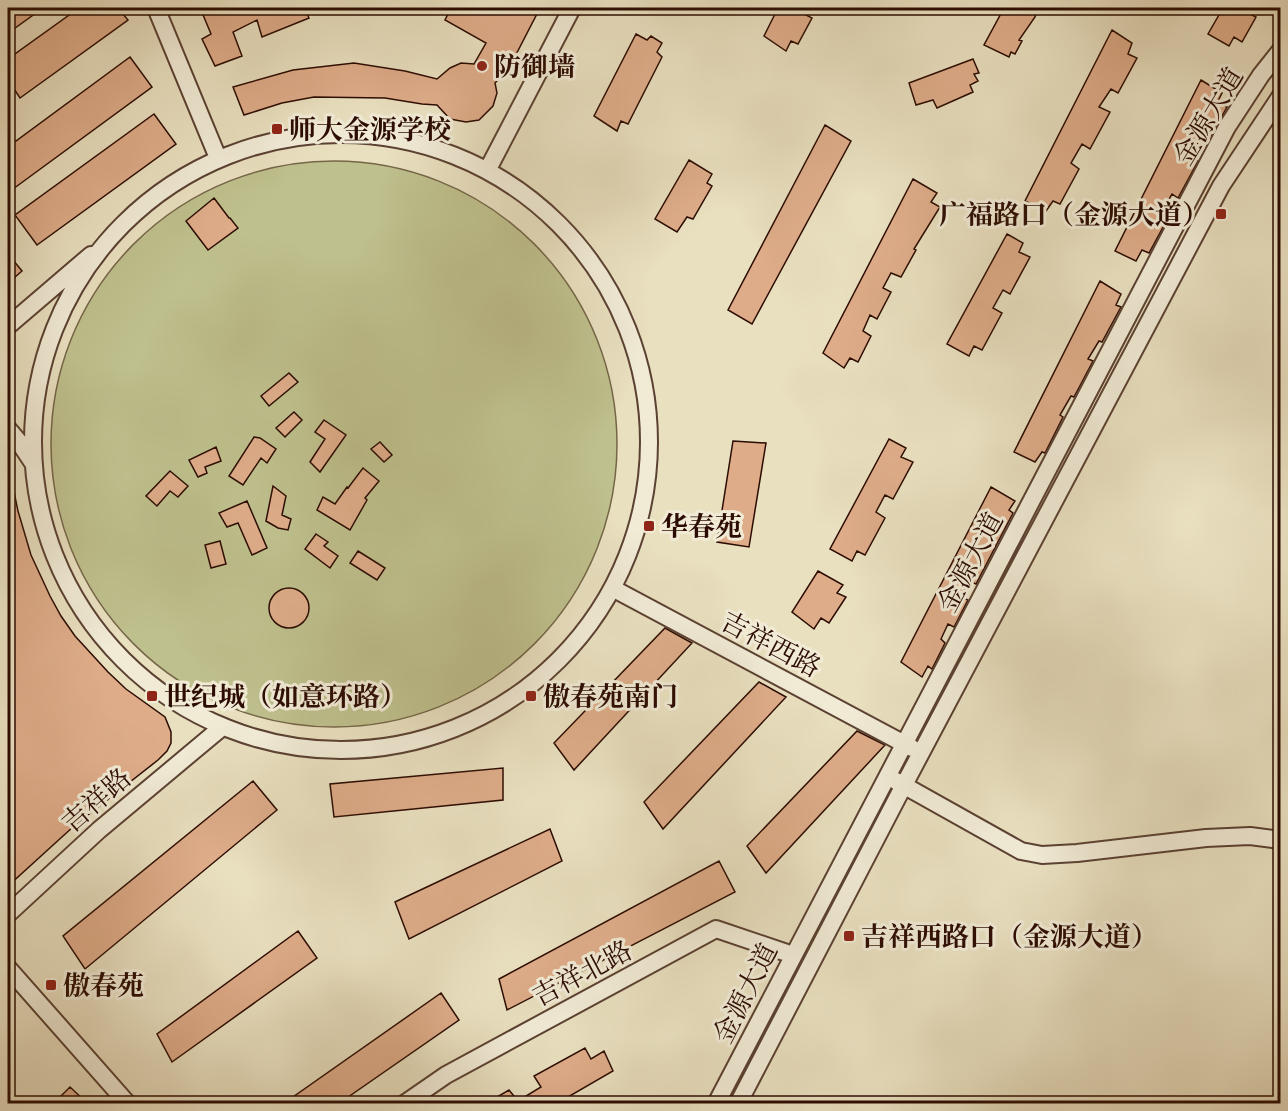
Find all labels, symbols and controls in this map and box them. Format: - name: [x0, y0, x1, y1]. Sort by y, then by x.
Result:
- place label: 防御墙: [494, 49, 575, 84]
- marker: 防御墙: [475, 59, 489, 73]
- street label: 金源大道: [1165, 61, 1251, 171]
- place label: 师大金源学校: [289, 112, 451, 147]
- marker: 师大金源学校: [270, 122, 284, 136]
- place label: 广福路口（金源大道）: [939, 197, 1209, 232]
- marker: 广福路口（金源大道）: [1214, 207, 1228, 221]
- street label: 金源大道: [929, 506, 1011, 618]
- place label: 华春苑: [661, 509, 742, 544]
- marker: 华春苑: [642, 519, 656, 533]
- street label: 吉祥西路: [715, 603, 827, 685]
- place label: 世纪城（如意环路）: [164, 679, 407, 714]
- place label: 傲春苑南门: [543, 679, 678, 714]
- marker: 世纪城（如意环路）: [145, 689, 159, 703]
- marker: 傲春苑南门: [524, 689, 538, 703]
- street label: 吉祥路: [54, 760, 138, 840]
- place label: 吉祥西路口（金源大道）: [861, 919, 1158, 954]
- marker: 吉祥西路口（金源大道）: [842, 929, 856, 943]
- street label: 吉祥北路: [526, 932, 638, 1014]
- street label: 金源大道: [705, 937, 785, 1049]
- place label: 傲春苑: [63, 968, 144, 1003]
- marker: 傲春苑: [44, 978, 58, 992]

